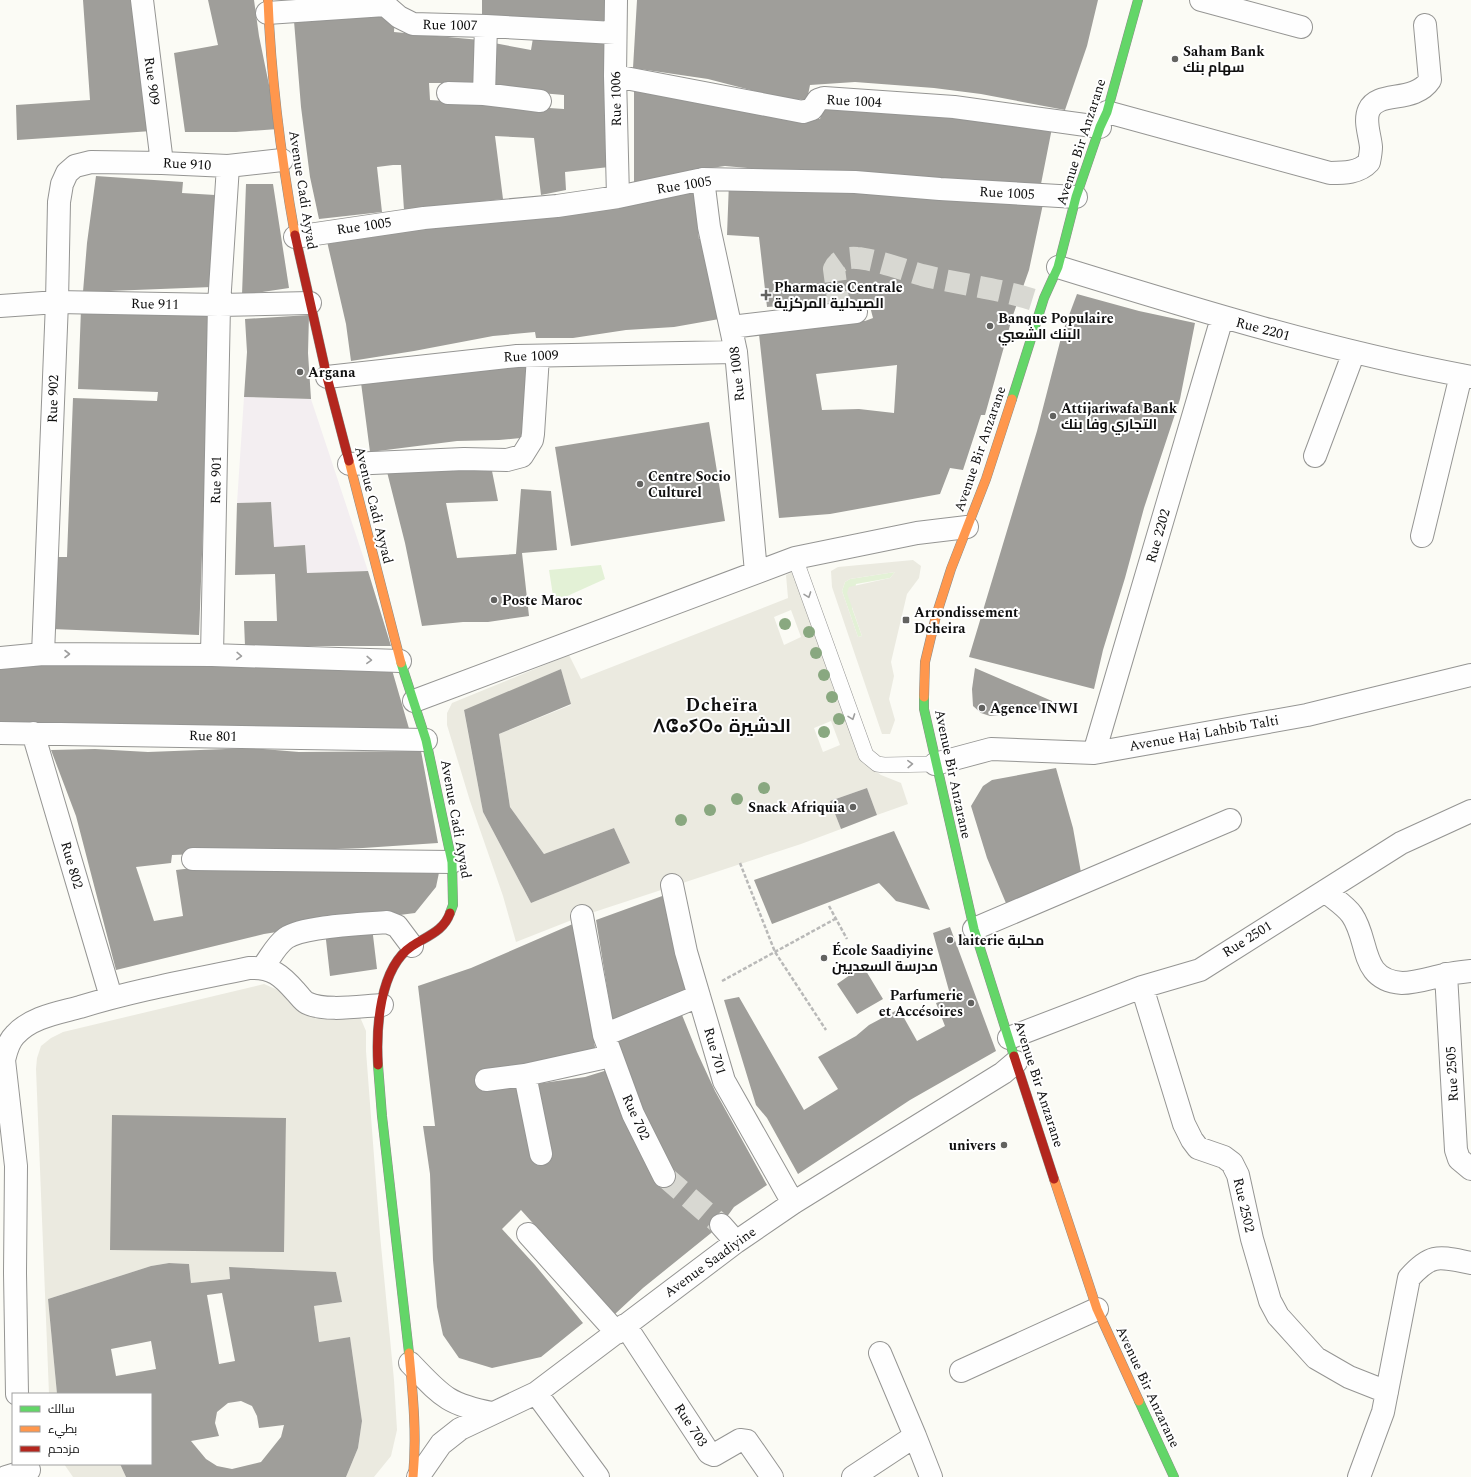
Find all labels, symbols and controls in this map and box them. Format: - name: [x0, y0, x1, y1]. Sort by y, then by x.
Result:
- street label: Rue 1007: [422, 14, 478, 36]
- place label: Saham Bank سهام بنك: [1183, 41, 1265, 78]
- marker: Saham Bank سهام بنك: [1170, 54, 1180, 64]
- street label: Rue 909: [139, 56, 165, 106]
- street label: Rue 1006: [605, 71, 627, 127]
- street label: Avenue Bir Anzarane: [1051, 76, 1111, 208]
- street label: Rue 1004: [826, 89, 882, 113]
- street label: Avenue Cadi Ayyad: [283, 129, 323, 251]
- street label: Rue 910: [162, 152, 212, 176]
- street label: Rue 1005: [655, 170, 713, 200]
- street label: Rue 1005: [979, 181, 1035, 205]
- street label: Rue 1005: [335, 212, 393, 240]
- place label: Pharmacie Centrale الصيدلية المركزية: [774, 277, 903, 314]
- marker: Pharmacie Centrale الصيدلية المركزية: [761, 290, 771, 300]
- street label: Rue 911: [131, 293, 179, 315]
- place label: Banque Populaire البنك الشعبي: [998, 308, 1114, 346]
- street label: Rue 2201: [1234, 312, 1292, 346]
- marker: Banque Populaire البنك الشعبي: [985, 321, 995, 331]
- street label: Rue 1009: [503, 345, 559, 367]
- street label: Rue 1008: [724, 345, 750, 403]
- place label: Argana: [308, 362, 356, 383]
- marker: Argana: [295, 367, 305, 377]
- street label: Rue 902: [42, 374, 64, 424]
- street label: Avenue Bir Anzarane: [949, 383, 1011, 515]
- place label: Attijariwafa Bank التجاري وفا بنك: [1061, 398, 1178, 435]
- marker: Attijariwafa Bank التجاري وفا بنك: [1048, 411, 1058, 421]
- street label: Avenue Cadi Ayyad: [349, 444, 399, 566]
- street label: Rue 901: [205, 456, 227, 504]
- place label: Centre Socio Culturel: [648, 466, 731, 503]
- marker: Centre Socio Culturel: [635, 479, 645, 489]
- street label: Rue 2202: [1140, 506, 1176, 566]
- place label: Poste Maroc: [502, 590, 583, 611]
- one-way arrow: [803, 591, 812, 598]
- marker: Poste Maroc: [489, 595, 499, 605]
- place label: Arrondissement Dcheira: [914, 602, 1019, 639]
- marker: Arrondissement Dcheira: [901, 615, 911, 625]
- one-way arrow: [64, 650, 70, 658]
- one-way arrow: [236, 652, 242, 660]
- one-way arrow: [366, 656, 372, 664]
- district label: Dcheïra ⴷⵛⴰⵢⵔⴰ الدشيرة: [653, 692, 791, 740]
- place label: Agence INWI: [990, 698, 1079, 719]
- marker: Agence INWI: [977, 703, 987, 713]
- street label: Avenue Bir Anzarane: [929, 707, 977, 841]
- street label: Avenue Haj Lahbib Talti: [1127, 709, 1281, 757]
- one-way arrow: [847, 714, 856, 721]
- street label: Rue 801: [189, 725, 237, 747]
- street label: Avenue Cadi Ayyad: [435, 758, 477, 880]
- one-way arrow: [907, 760, 913, 768]
- place label: Snack Afriquia: [748, 797, 846, 818]
- marker: Snack Afriquia: [848, 802, 858, 812]
- street label: Rue 802: [55, 839, 89, 891]
- street label: Rue 2501: [1218, 915, 1276, 963]
- place label: laiterie محلبة: [958, 930, 1044, 951]
- marker: laiterie محلبة: [945, 935, 955, 945]
- place label: École Saadiyine مدرسة السعديين: [832, 940, 938, 977]
- marker: École Saadiyine مدرسة السعديين: [819, 953, 829, 963]
- place label: Parfumerie et Accésoires: [879, 985, 963, 1022]
- marker: Parfumerie et Accésoires: [966, 998, 976, 1008]
- street label: Avenue Bir Anzarane: [1009, 1018, 1069, 1150]
- street label: Rue 701: [698, 1025, 732, 1077]
- street label: Rue 2505: [1440, 1046, 1464, 1102]
- street label: Rue 702: [617, 1091, 655, 1143]
- place label: univers: [949, 1135, 996, 1156]
- marker: univers: [999, 1140, 1009, 1150]
- street label: Rue 2502: [1228, 1176, 1260, 1234]
- street label: Avenue Saadiyine: [660, 1221, 761, 1303]
- street label: Avenue Bir Anzarane: [1111, 1323, 1186, 1451]
- legend: [12, 1393, 152, 1465]
- street label: Rue 703: [669, 1399, 713, 1451]
- text: سالك: [48, 1400, 75, 1419]
- text: بطيء: [48, 1420, 77, 1439]
- text: مزدحم: [48, 1440, 80, 1459]

